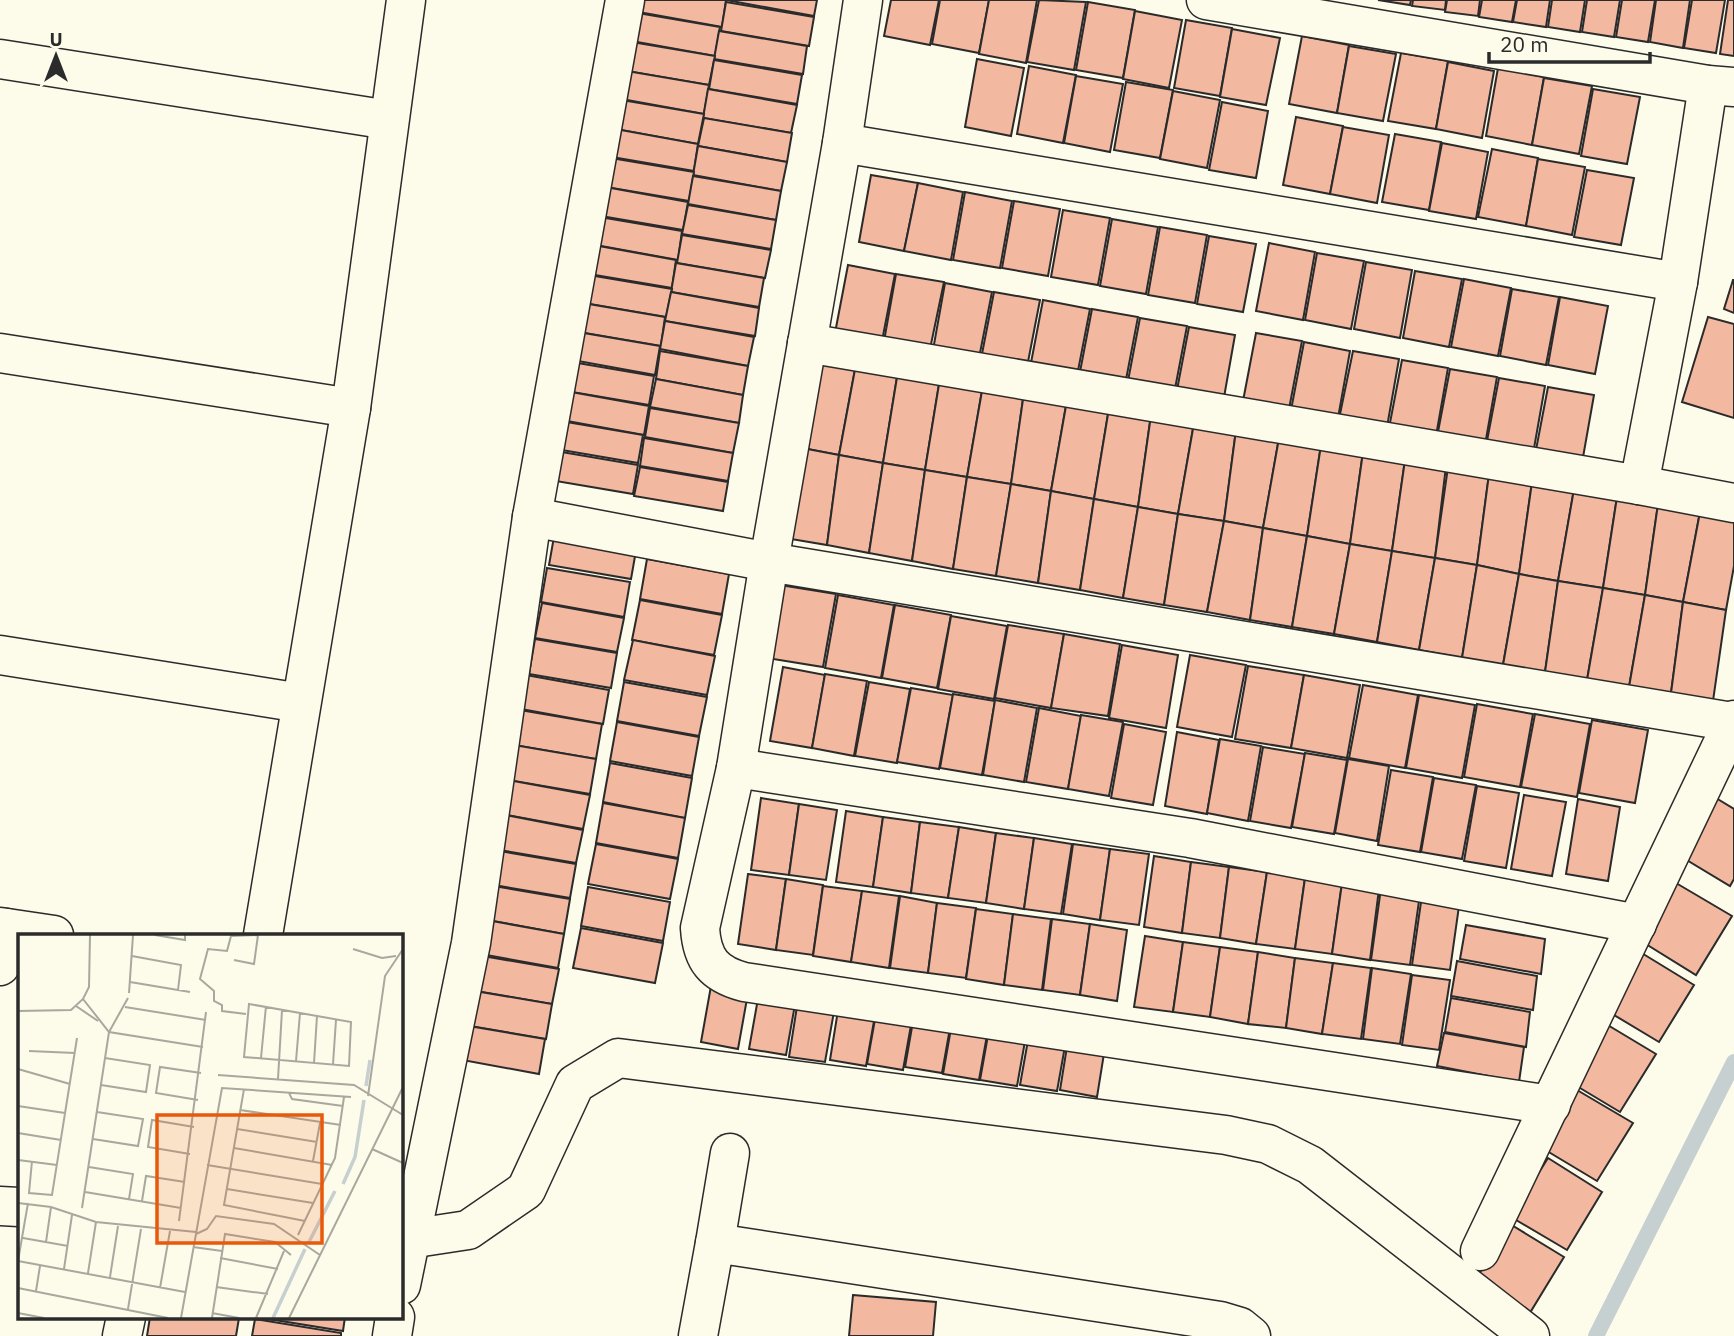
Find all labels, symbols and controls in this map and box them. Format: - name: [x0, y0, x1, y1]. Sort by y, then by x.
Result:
- north arrow: [21, 21, 91, 91]
- scale bar: [1489, 21, 1650, 65]
- text: U: [49, 27, 63, 51]
- text: 20 m: [1500, 30, 1549, 58]
- inset map: [18, 934, 402, 1318]

